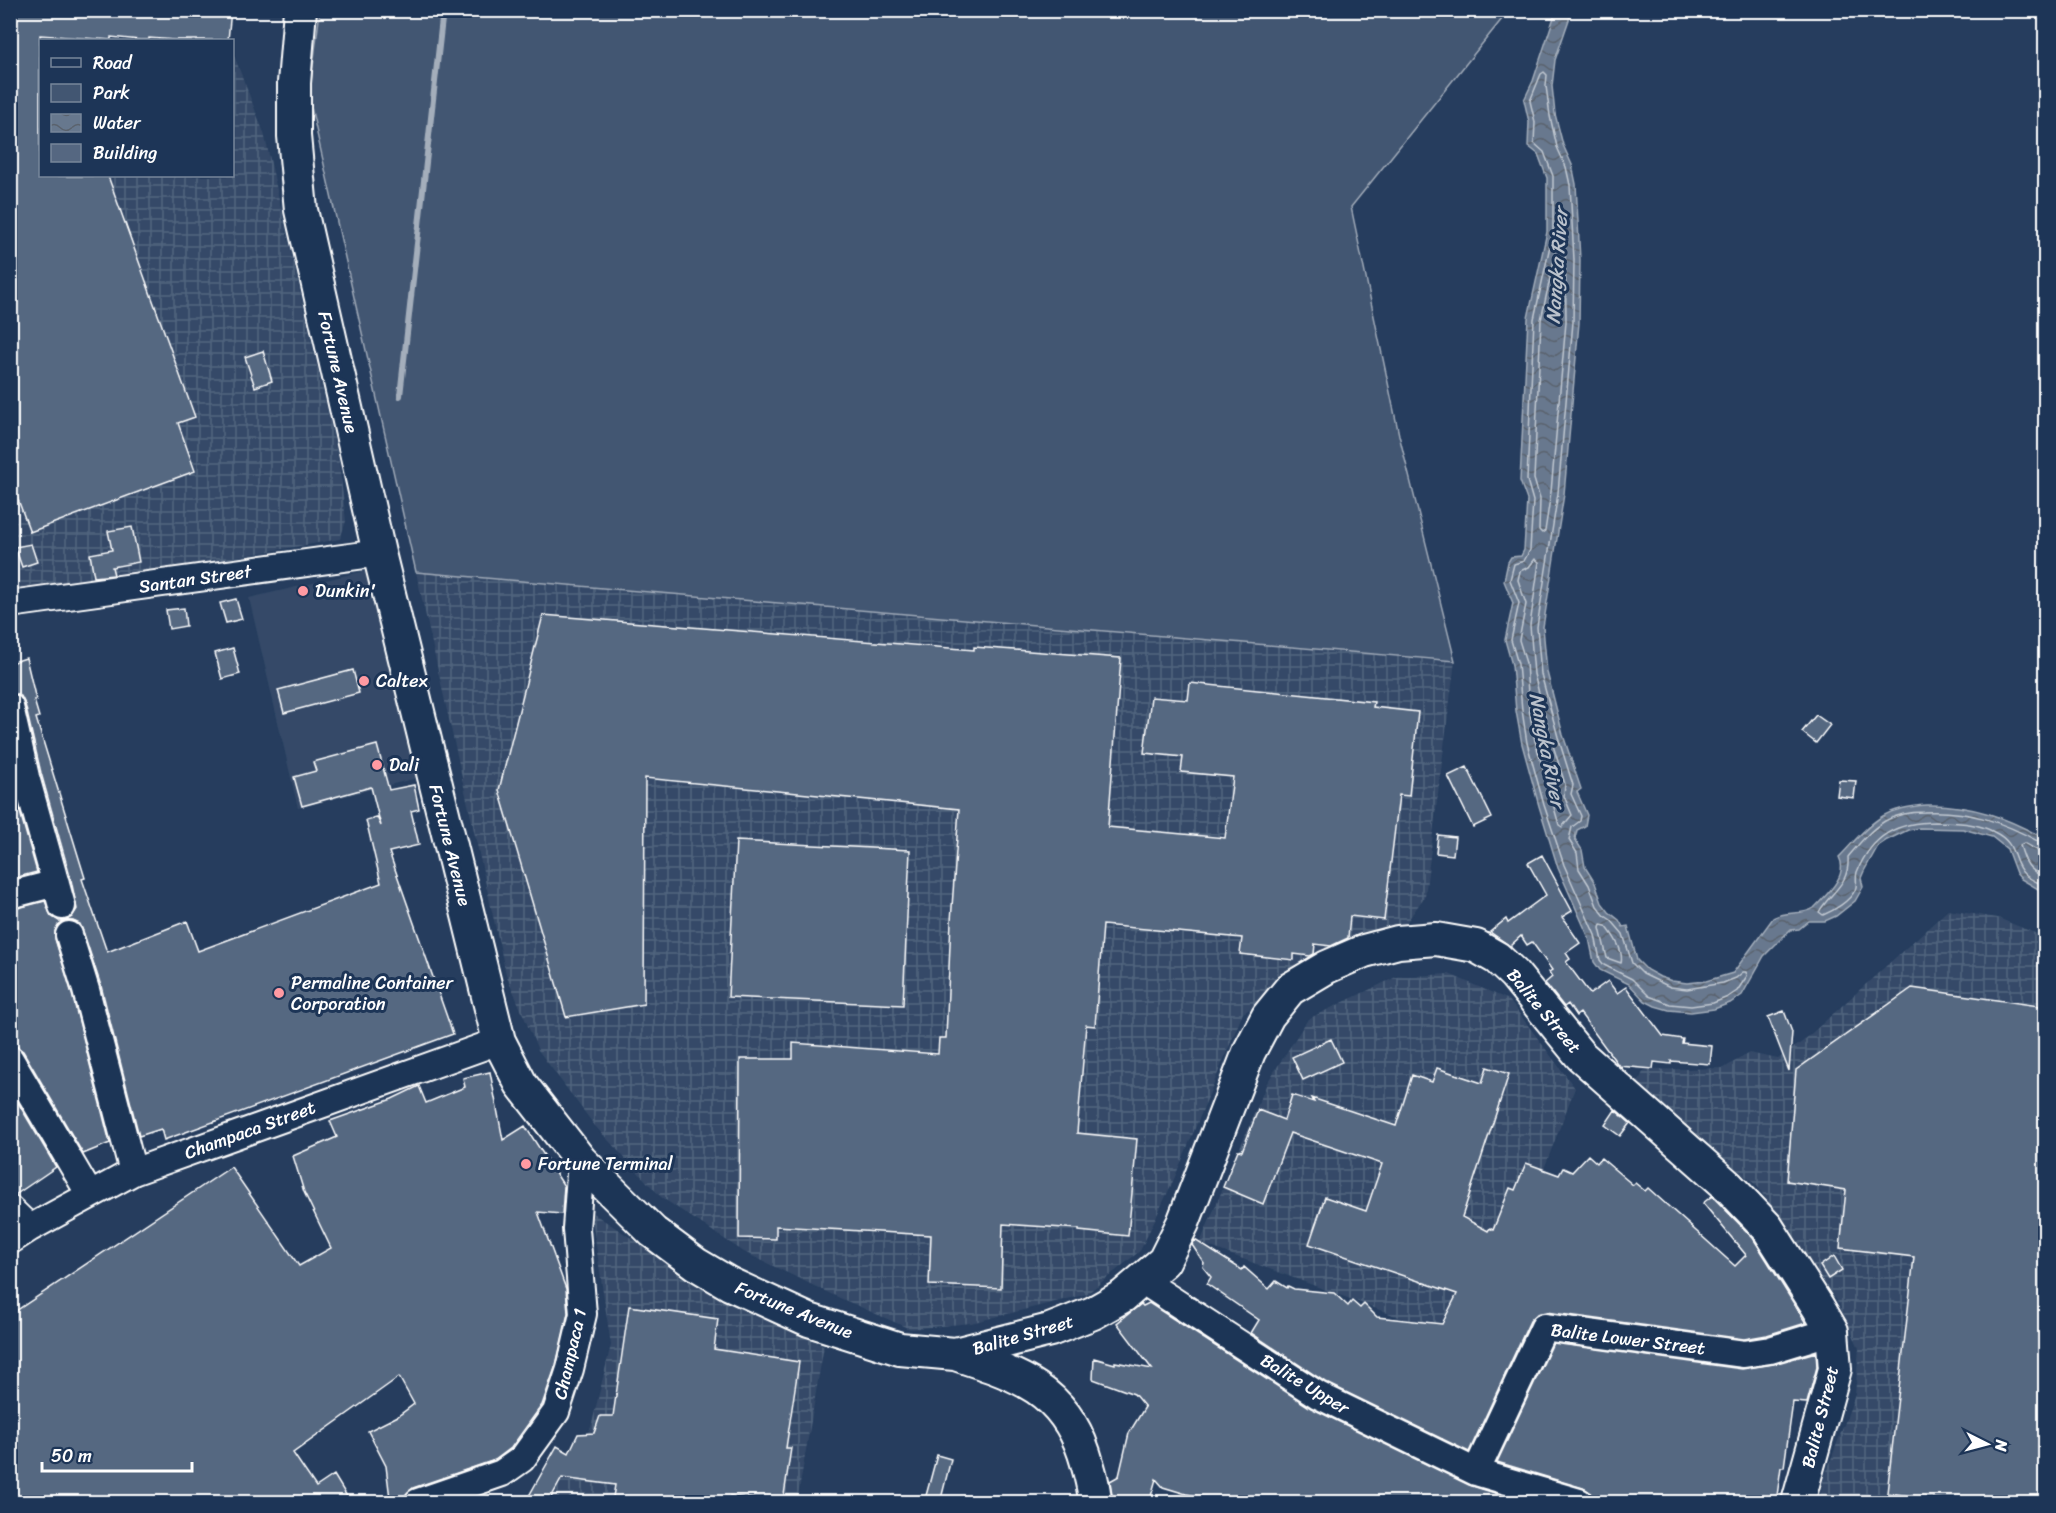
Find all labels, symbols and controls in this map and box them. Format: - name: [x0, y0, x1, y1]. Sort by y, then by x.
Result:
- legend: [39, 39, 234, 177]
- text: Road: [93, 47, 133, 79]
- text: Park: [93, 77, 130, 109]
- text: Water: [93, 107, 142, 139]
- text: Building: [93, 137, 157, 169]
- water label: Nangka River: [1535, 203, 1579, 325]
- street label: Fortune Avenue: [308, 308, 368, 437]
- street label: Santan Street: [137, 555, 254, 603]
- place label: Dunkin': [315, 575, 376, 607]
- marker: Dunkin': [296, 584, 310, 598]
- place label: Caltex: [376, 665, 429, 697]
- marker: Caltex: [357, 674, 371, 688]
- water label: Nangka River: [1519, 690, 1576, 814]
- place label: Dali: [389, 749, 420, 781]
- marker: Dali: [370, 758, 384, 772]
- street label: Fortune Avenue: [419, 781, 481, 910]
- street label: Balite Street: [1498, 961, 1590, 1061]
- place label: Permaline Container Corporation: [291, 967, 454, 1020]
- marker: Permaline Container Corporation: [272, 986, 286, 1000]
- street label: Champaca Street: [180, 1091, 320, 1169]
- place label: Fortune Terminal: [538, 1148, 674, 1180]
- marker: Fortune Terminal: [519, 1157, 533, 1171]
- street label: Fortune Avenue: [730, 1272, 858, 1348]
- street label: Champaca 1: [544, 1305, 596, 1403]
- street label: Balite Street: [969, 1305, 1078, 1365]
- street label: Balite Lower Street: [1549, 1314, 1707, 1364]
- street label: Balite Upper: [1254, 1345, 1357, 1424]
- street label: Balite Street: [1792, 1363, 1848, 1471]
- north arrow: [1957, 1414, 2017, 1474]
- scale bar: [42, 1435, 192, 1473]
- text: N: [1986, 1437, 2017, 1453]
- text: 50 m: [51, 1440, 92, 1472]

